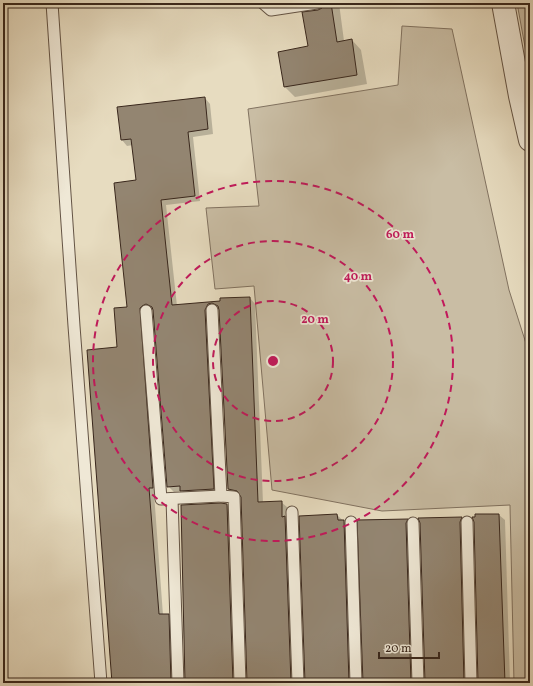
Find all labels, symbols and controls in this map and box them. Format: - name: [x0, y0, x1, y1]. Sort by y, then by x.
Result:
- text: 60 m: [386, 227, 414, 243]
- text: 40 m: [344, 269, 373, 285]
- text: 20 m: [301, 312, 329, 328]
- centre of rings: [266, 354, 280, 368]
- scale bar: [379, 634, 439, 660]
- text: 20 m: [385, 641, 412, 657]

